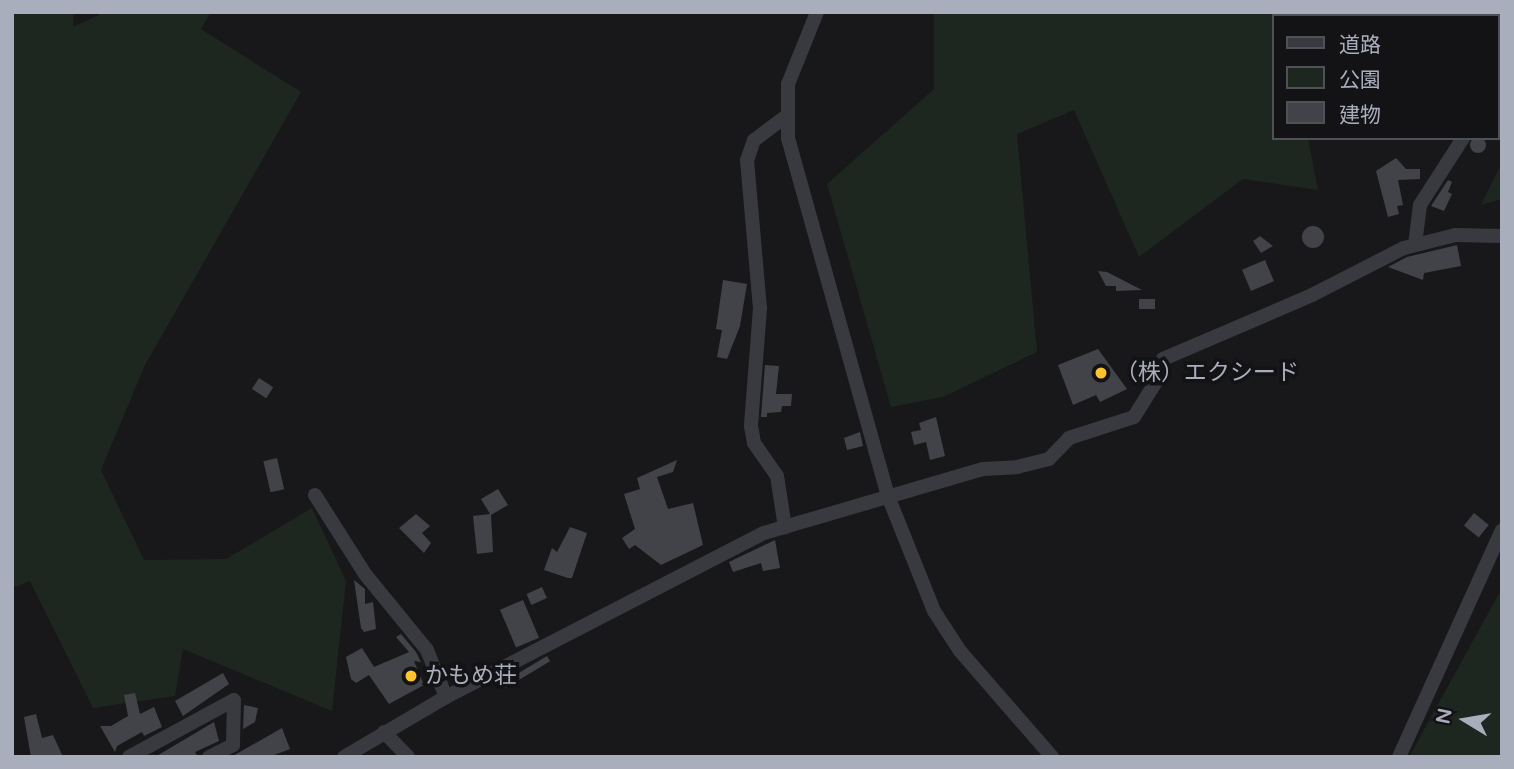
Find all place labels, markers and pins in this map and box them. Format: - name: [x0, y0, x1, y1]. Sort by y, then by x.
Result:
- place label: （株）エクシード: [1115, 359, 1299, 387]
- marker: （株）エクシード: [1093, 365, 1109, 381]
- place label: かもめ荘: [425, 662, 517, 690]
- marker: かもめ荘: [403, 668, 419, 684]

